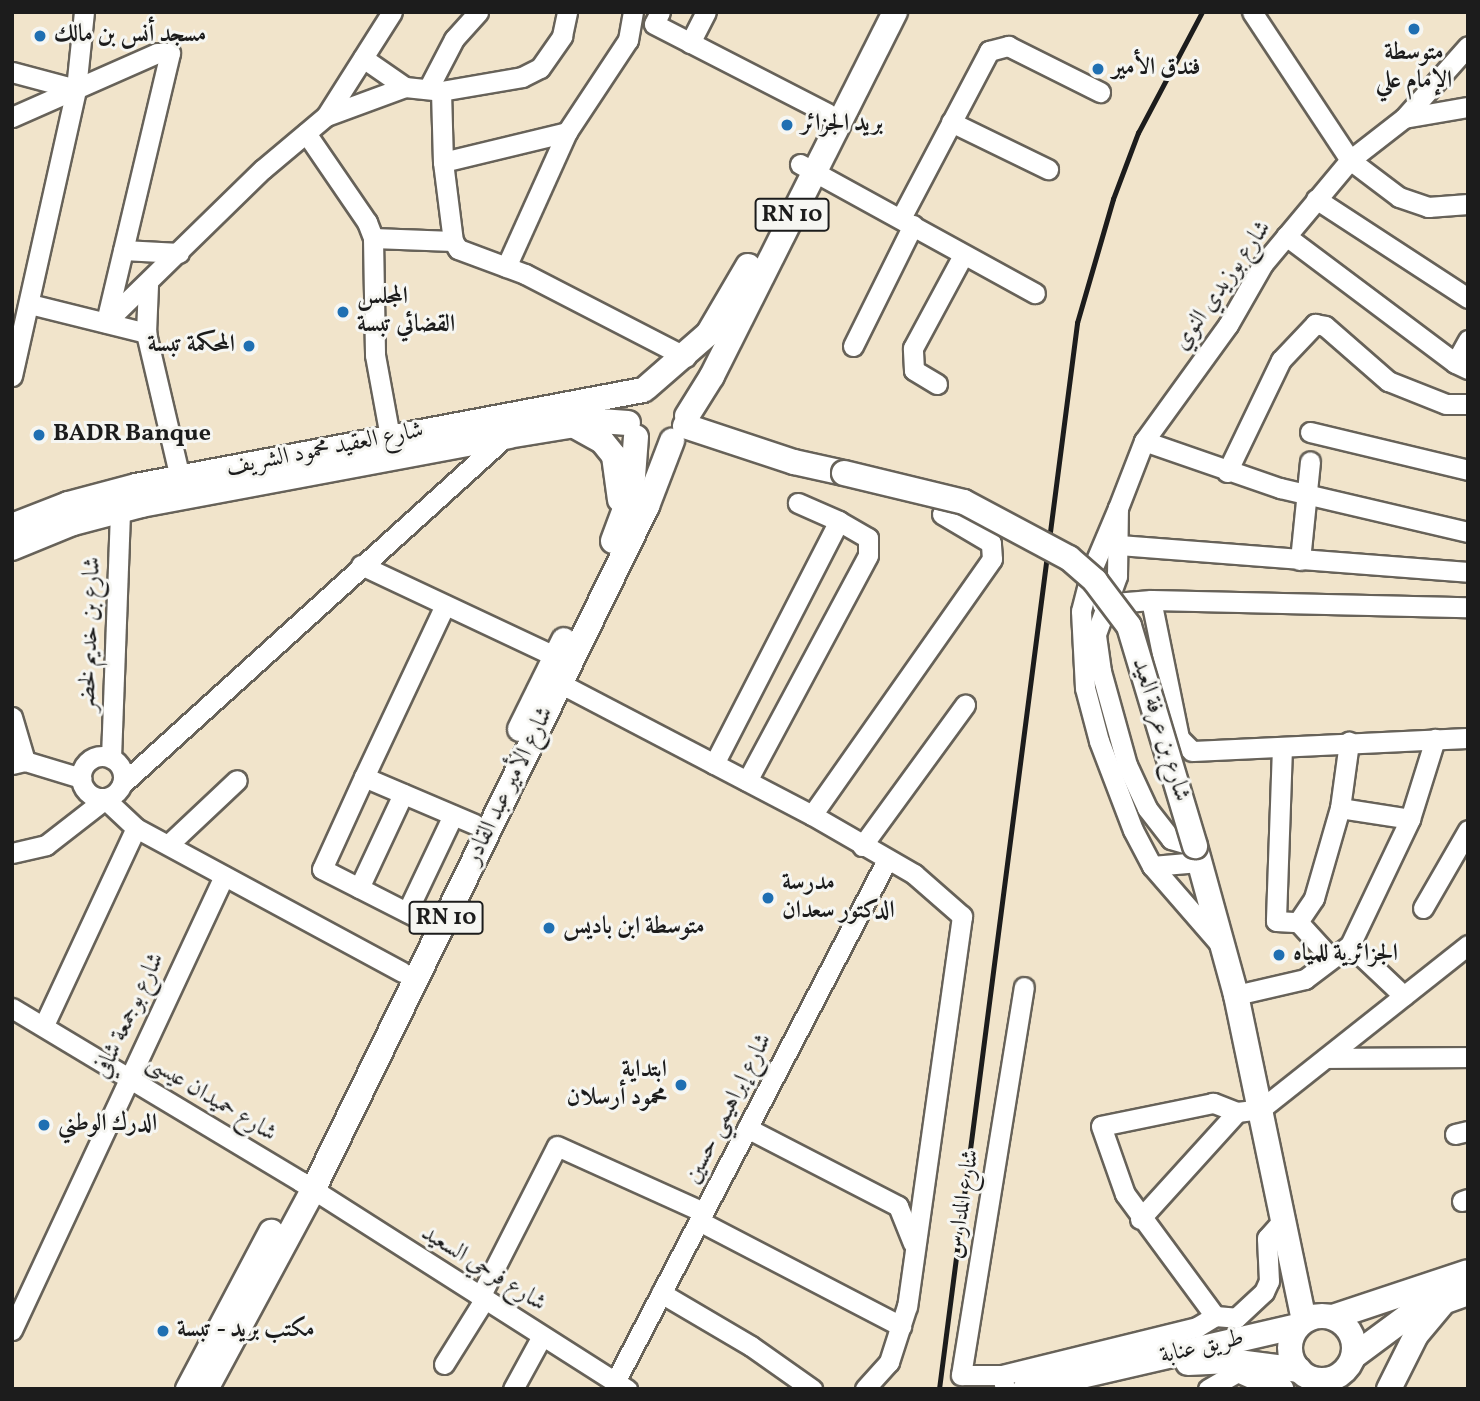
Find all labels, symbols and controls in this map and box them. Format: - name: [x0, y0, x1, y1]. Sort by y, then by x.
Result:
- marker: متوسطة الإمام علي: [1406, 21, 1422, 37]
- place label: مسجد أنس بن مالك: [54, 22, 206, 50]
- marker: مسجد أنس بن مالك: [32, 28, 48, 44]
- place label: متوسطة الإمام علي: [1376, 40, 1452, 96]
- place label: فندق الأمير: [1112, 55, 1201, 83]
- marker: فندق الأمير: [1090, 61, 1106, 77]
- place label: بريد الجزائر: [801, 111, 883, 139]
- marker: بريد الجزائر: [779, 117, 795, 133]
- road number: RN 10: [754, 196, 830, 234]
- street label: شارع بوزيدي النوي: [1168, 216, 1278, 356]
- place label: المجلس القضائي تبسة: [357, 284, 455, 340]
- marker: المجلس القضائي تبسة: [335, 304, 351, 320]
- place label: المحكمة تبسة: [147, 332, 235, 360]
- marker: المحكمة تبسة: [241, 338, 257, 354]
- street label: شارع العقيد محمود الشريف: [224, 417, 426, 483]
- place label: BADR Banque: [53, 421, 211, 449]
- marker: BADR Banque: [31, 427, 47, 443]
- street label: شارع بن خديم لخضر: [74, 556, 108, 712]
- street label: شارع بن عرفة العيد: [1125, 655, 1195, 805]
- street label: شارع الأمير عبد القادر: [459, 702, 561, 870]
- place label: مدرسة الدكتور سعدان: [782, 870, 895, 926]
- marker: مدرسة الدكتور سعدان: [760, 890, 776, 906]
- road number: RN 10: [408, 898, 485, 937]
- place label: متوسطة ابن باديس: [563, 914, 704, 942]
- marker: متوسطة ابن باديس: [541, 920, 557, 936]
- place label: الجزائرية للمياه: [1293, 941, 1398, 969]
- marker: الجزائرية للمياه: [1271, 947, 1287, 963]
- street label: شارع بوجمعة شافي: [88, 948, 172, 1084]
- street label: شارع إبراهيمي حسين: [679, 1029, 779, 1189]
- street label: شارع حميدان عيسى: [141, 1049, 281, 1149]
- place label: ابتداية محمود أرسلان: [566, 1057, 667, 1113]
- marker: ابتداية محمود أرسلان: [673, 1077, 689, 1093]
- place label: الدرك الوطني: [58, 1111, 157, 1139]
- marker: الدرك الوطني: [36, 1117, 52, 1133]
- street label: شارع المدارس: [941, 1147, 987, 1261]
- street label: شارع فرحي السعيد: [415, 1219, 551, 1319]
- place label: مكتب بريد - تبسة: [177, 1317, 316, 1345]
- marker: مكتب بريد - تبسة: [155, 1323, 171, 1339]
- street label: طريق عنابة: [1157, 1324, 1247, 1372]

